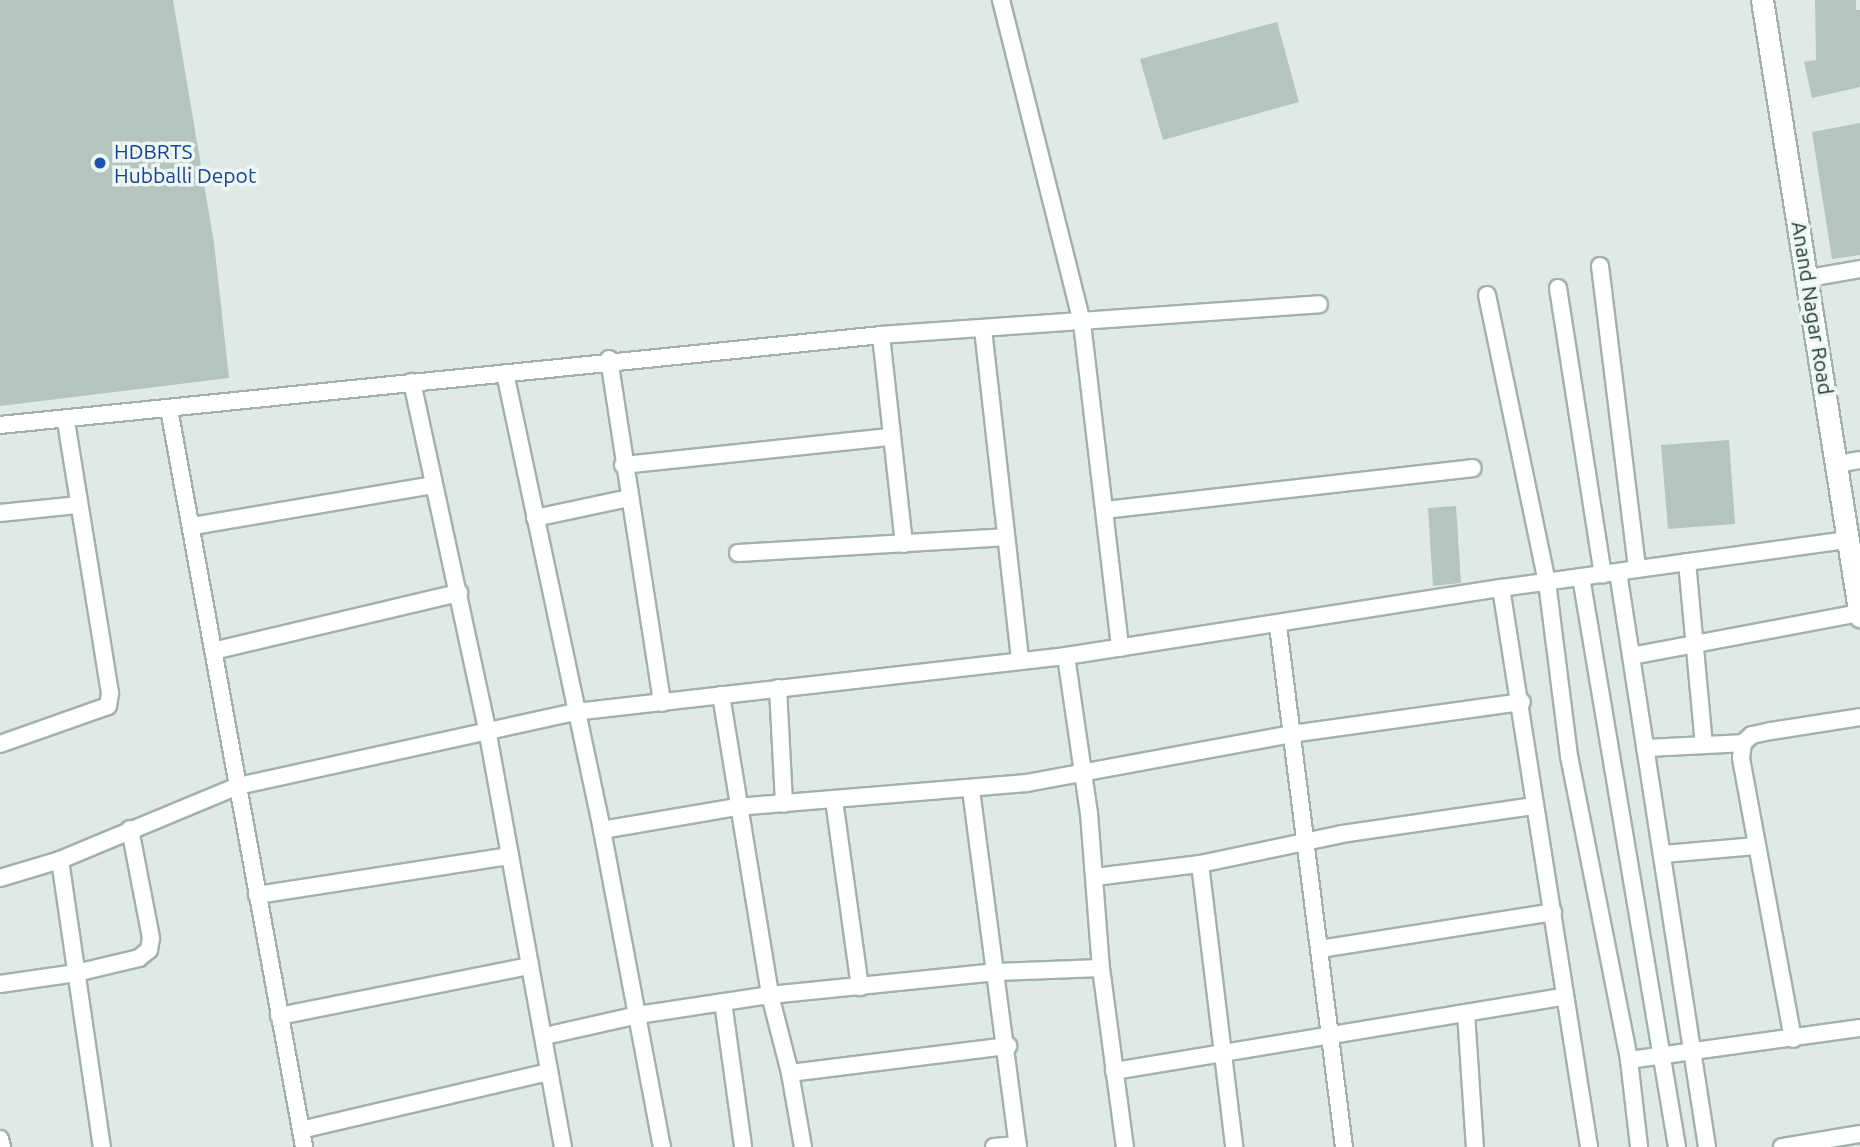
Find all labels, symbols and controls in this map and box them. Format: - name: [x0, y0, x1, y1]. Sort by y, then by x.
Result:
- place label: HDBRTS Hubballi Depot: [114, 138, 256, 188]
- marker: HDBRTS Hubballi Depot: [92, 155, 108, 171]
- street label: Anand Nagar Road: [1787, 219, 1839, 397]

